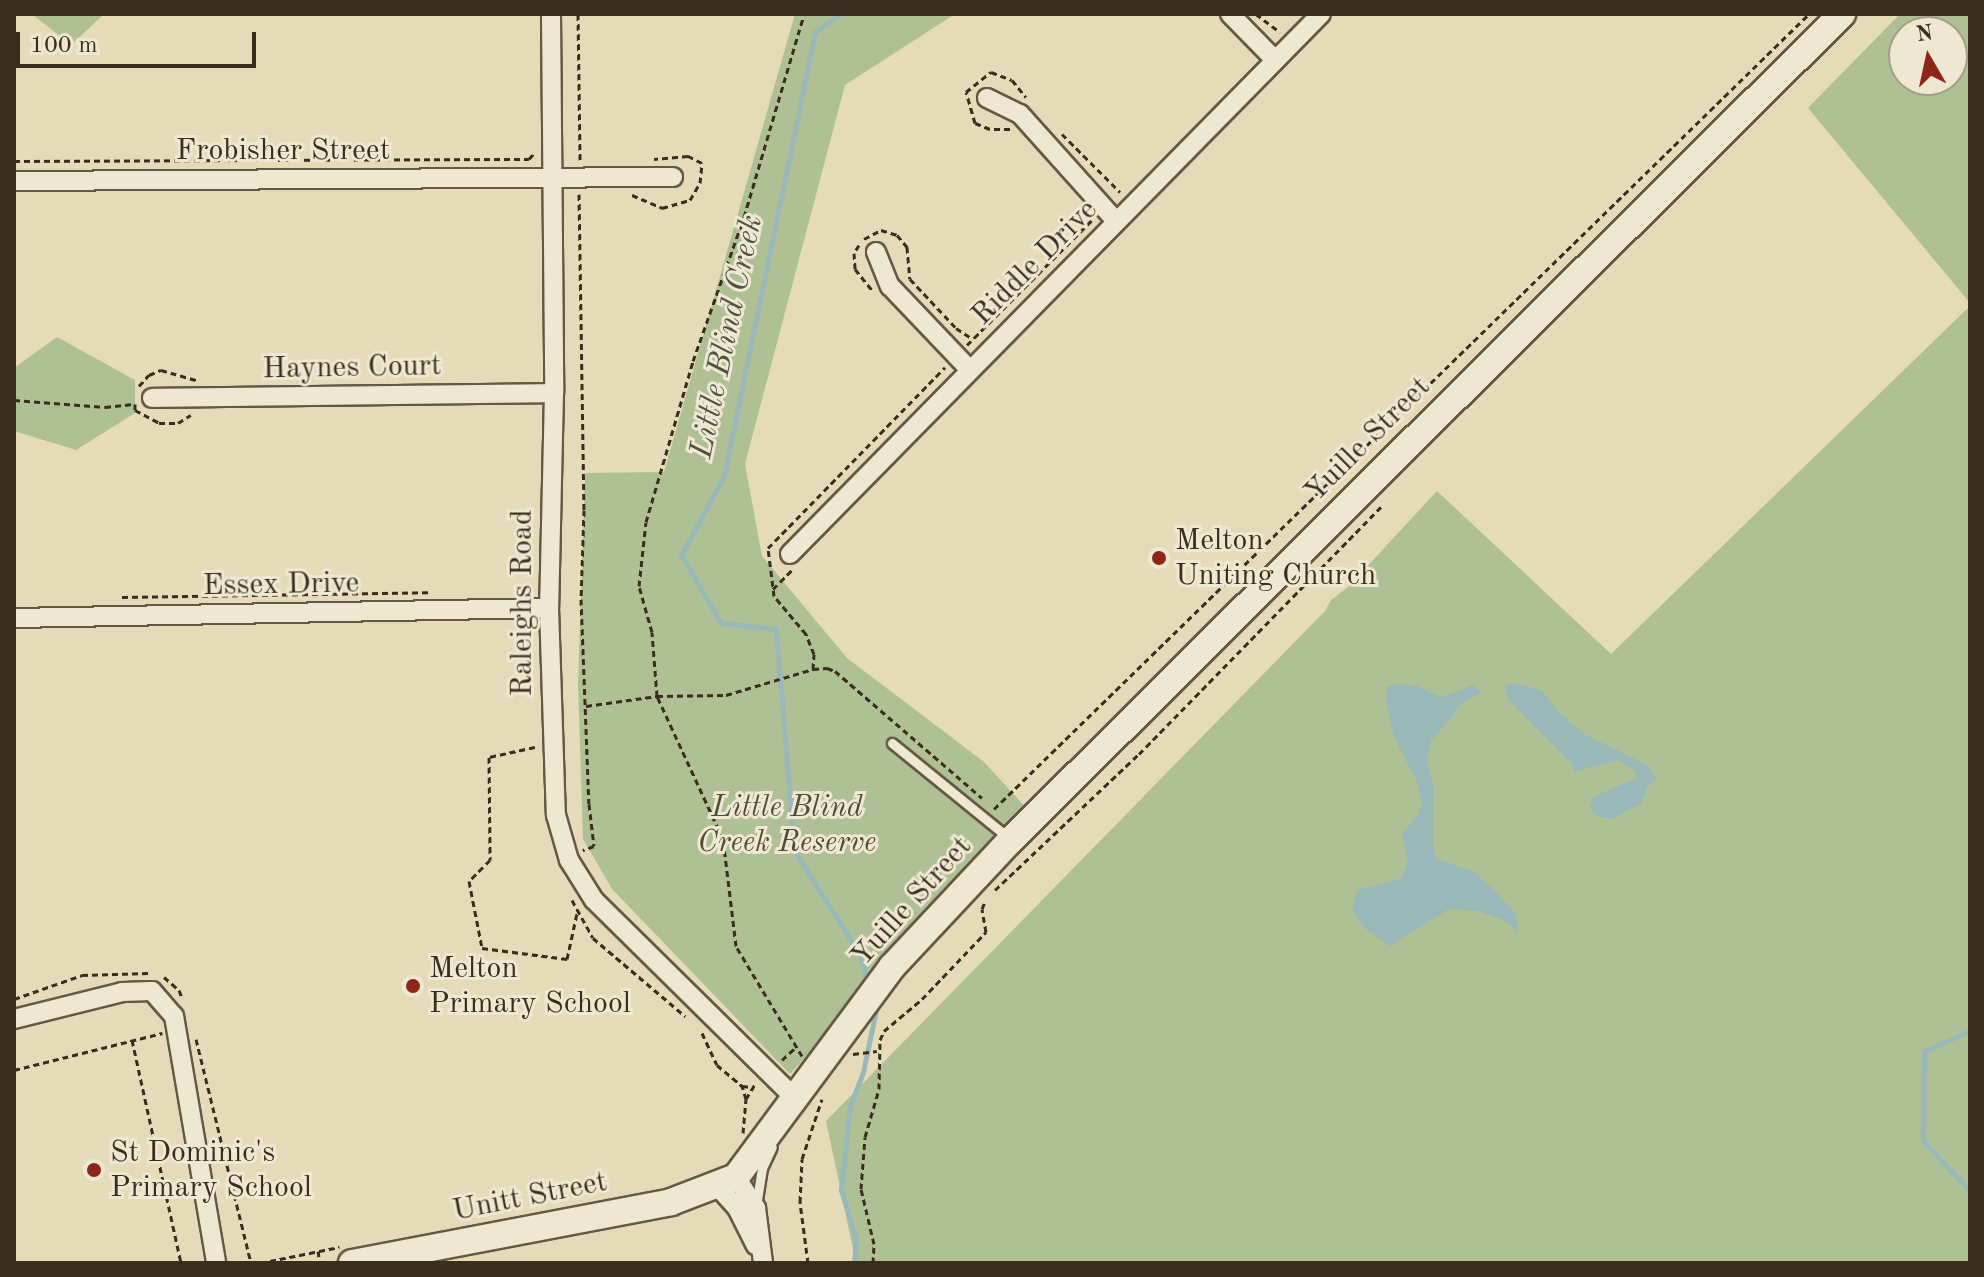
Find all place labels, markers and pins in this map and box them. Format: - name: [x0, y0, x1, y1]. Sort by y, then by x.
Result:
- place label: Melton Uniting Church: [1175, 523, 1376, 594]
- marker: Melton Uniting Church: [1150, 549, 1168, 567]
- place label: Melton Primary School: [429, 951, 631, 1022]
- marker: Melton Primary School: [404, 977, 422, 995]
- place label: St Dominic's Primary School: [110, 1135, 312, 1206]
- marker: St Dominic's Primary School: [85, 1161, 103, 1179]

